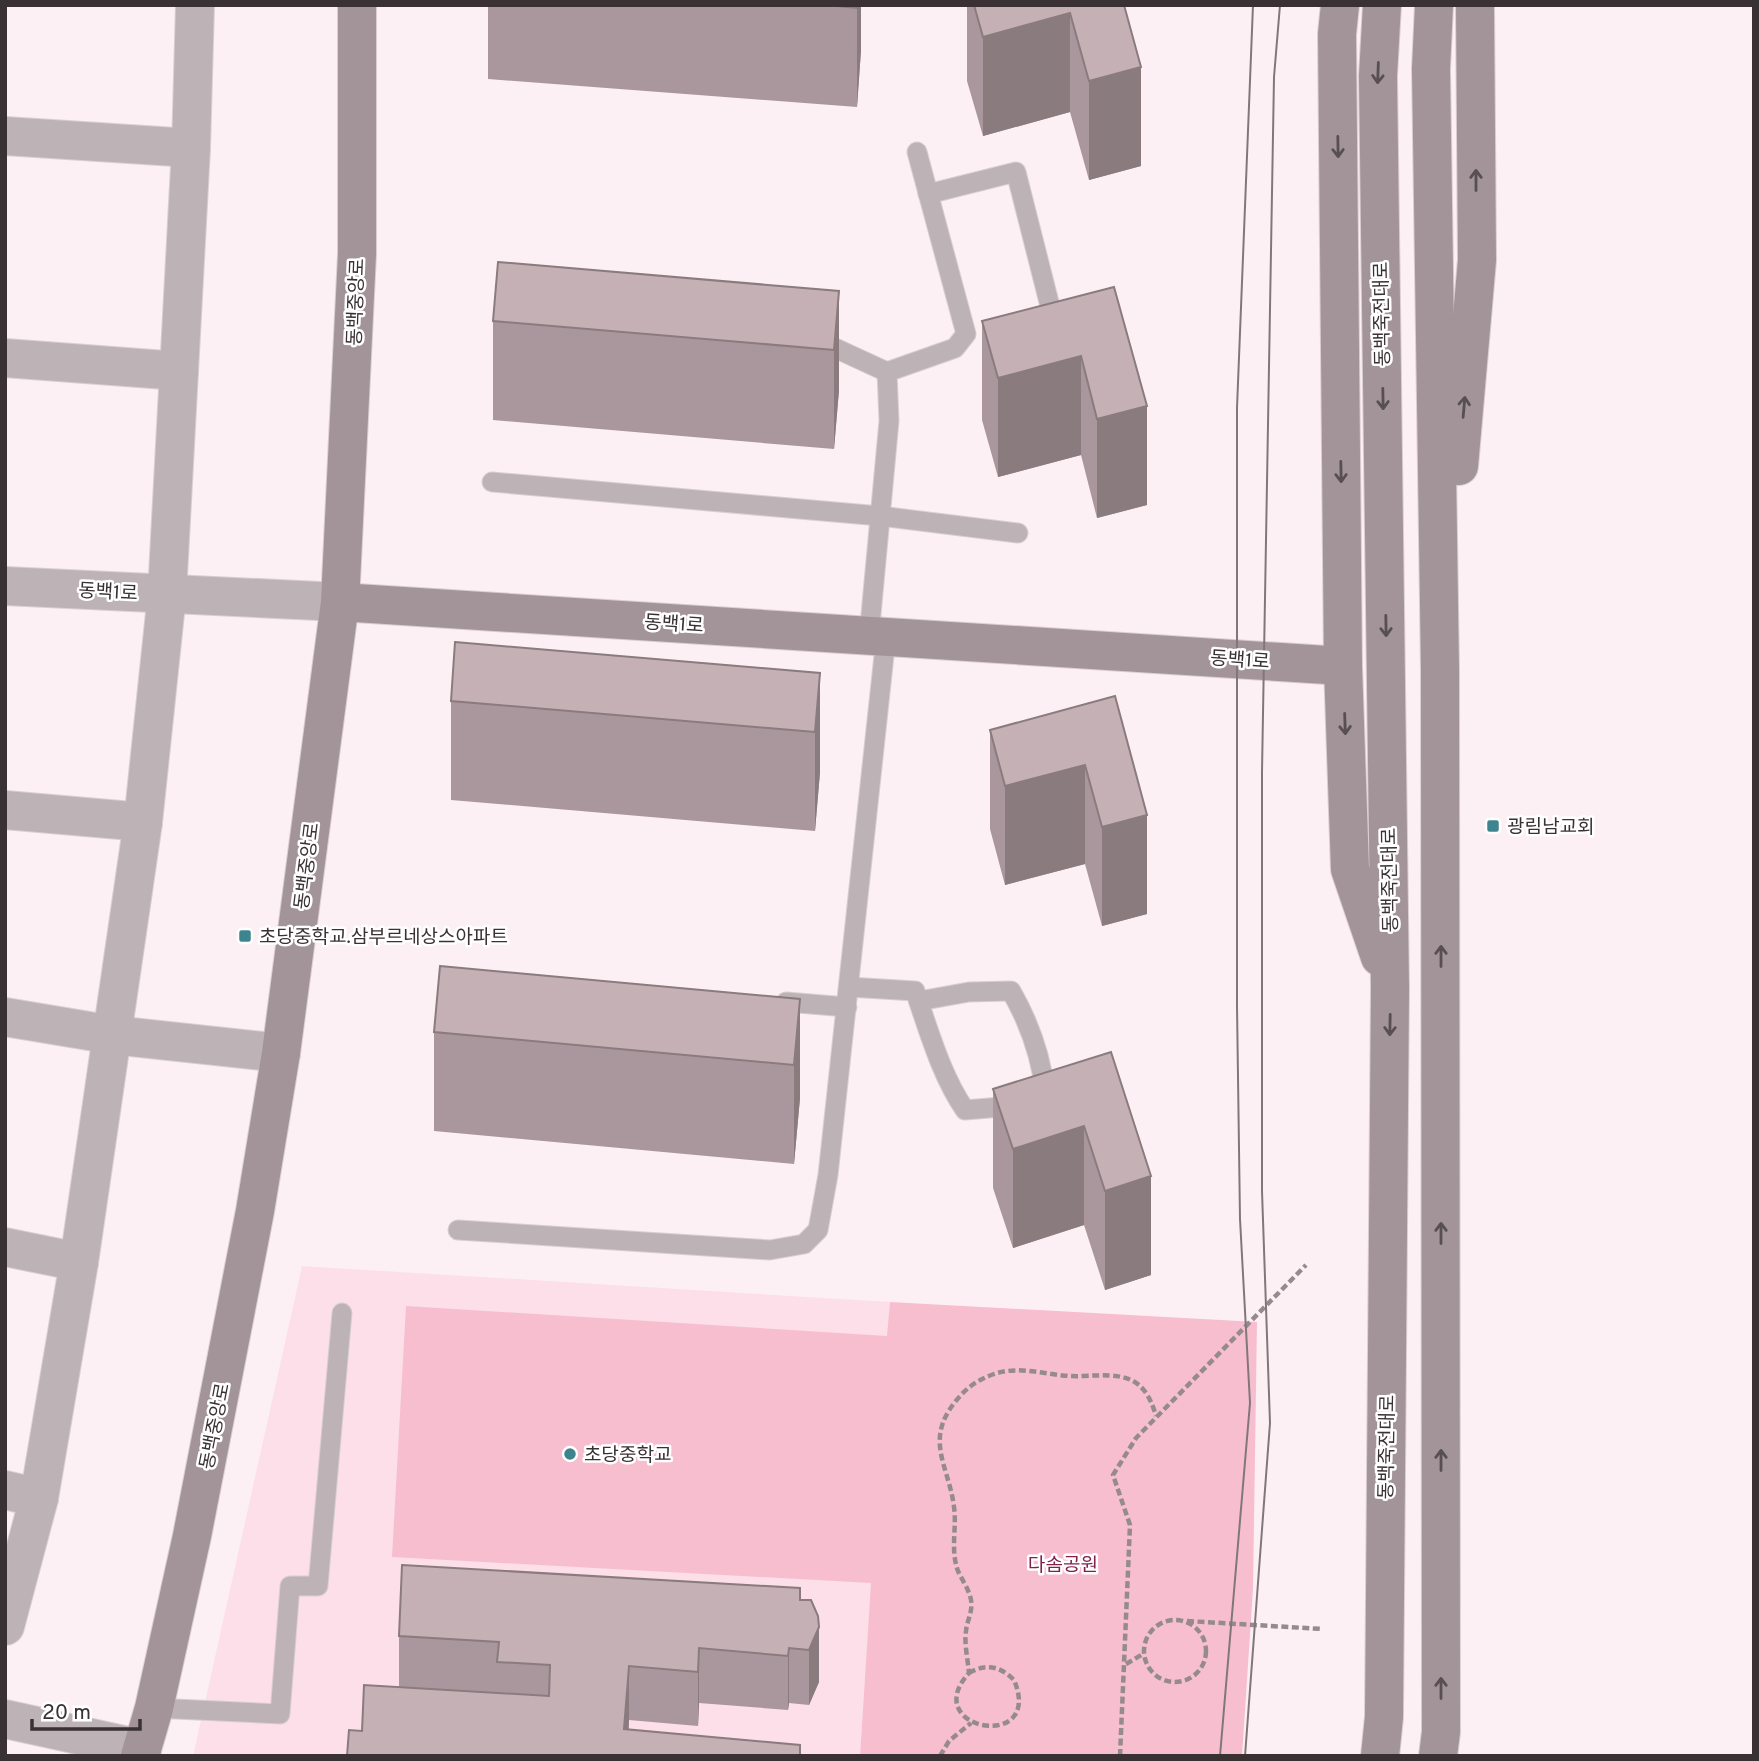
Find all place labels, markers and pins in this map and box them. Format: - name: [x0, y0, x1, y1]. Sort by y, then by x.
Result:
- place label: 광림남교회: [1507, 816, 1594, 840]
- marker: 광림남교회: [1485, 818, 1501, 834]
- place label: 초당중학교.삼부르네상스아파트: [259, 926, 508, 950]
- marker: 초당중학교.삼부르네상스아파트: [237, 928, 253, 944]
- place label: 초당중학교: [584, 1444, 671, 1468]
- marker: 초당중학교: [562, 1446, 578, 1462]

